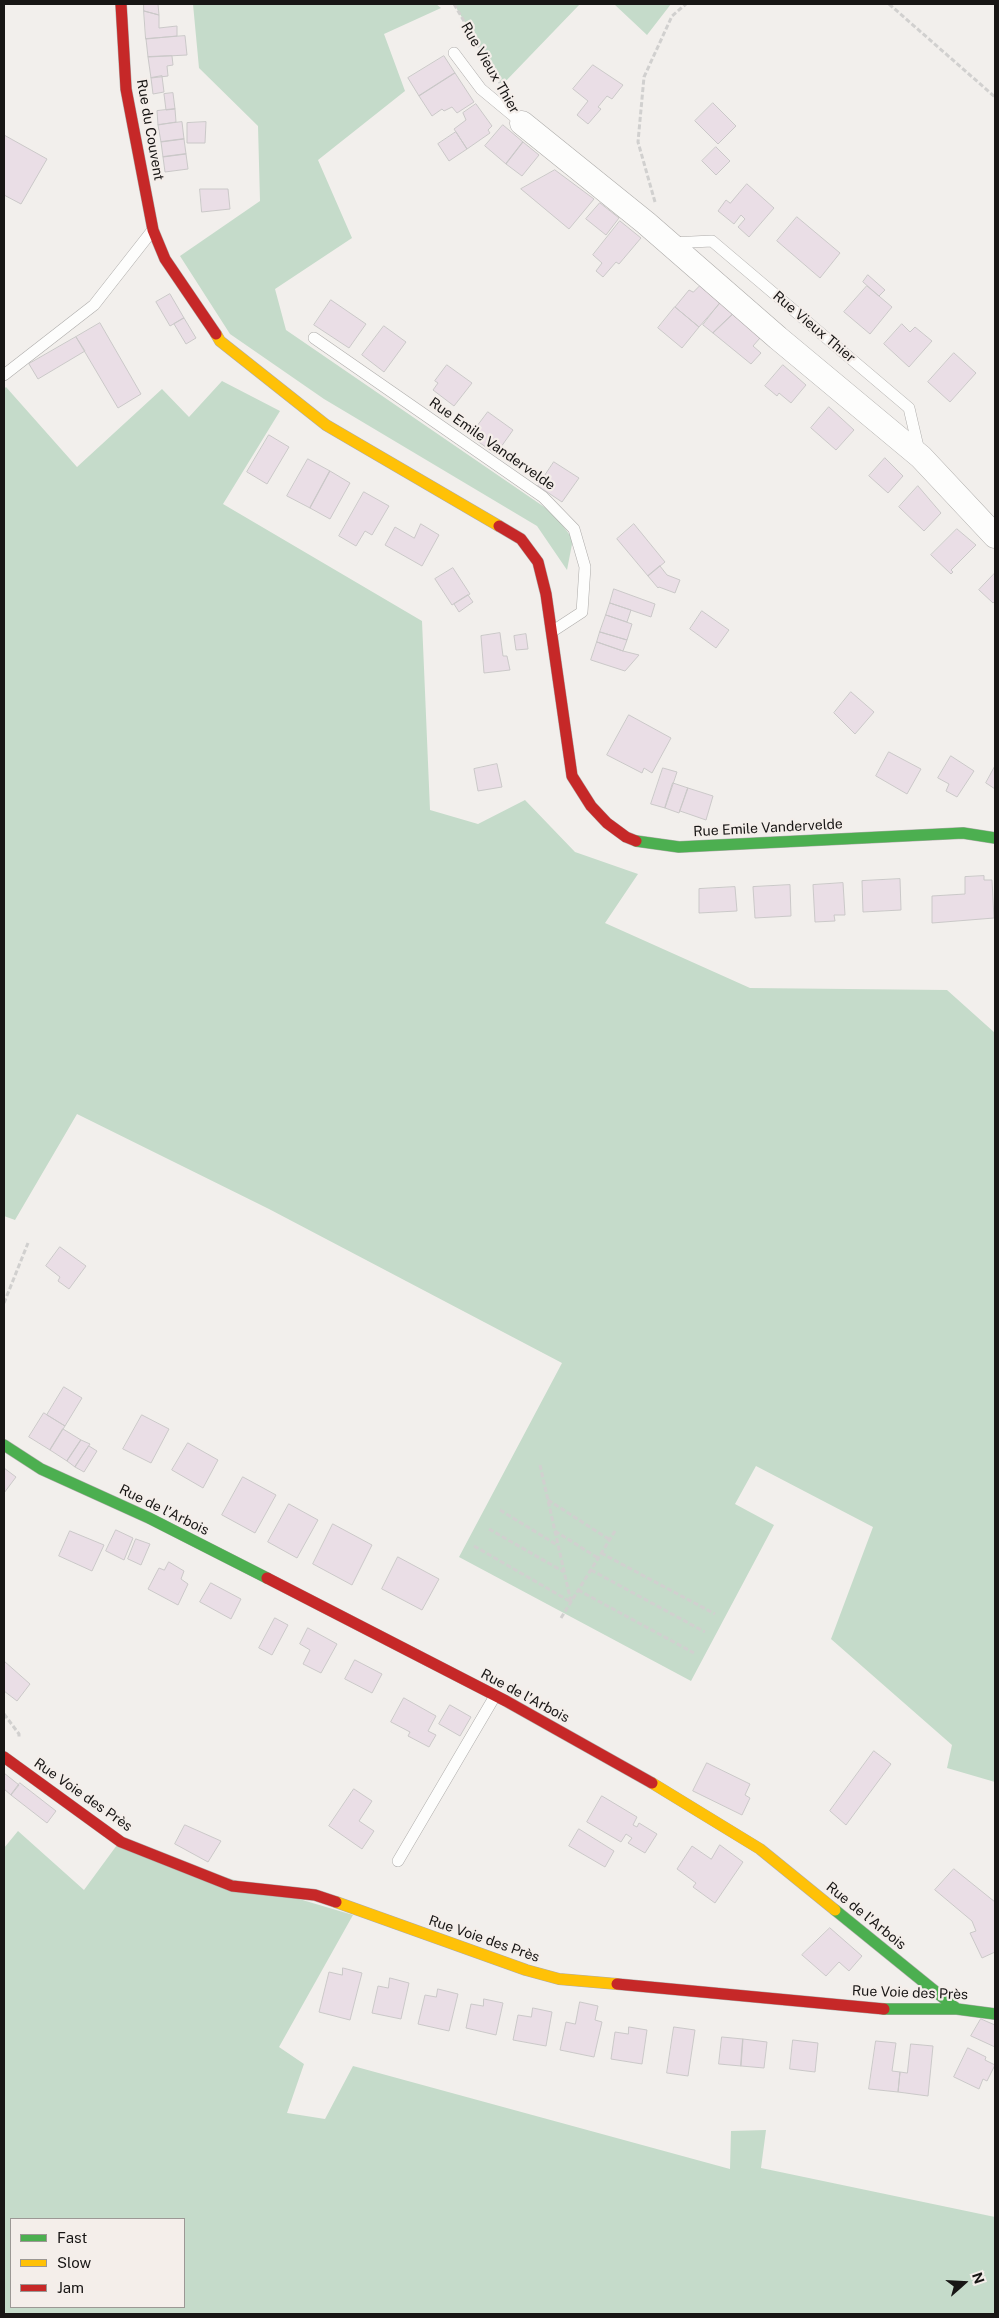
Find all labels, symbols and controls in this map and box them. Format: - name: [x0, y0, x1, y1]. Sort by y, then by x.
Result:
- street label: Rue Vieux Thier: [457, 20, 523, 116]
- street label: Rue du Couvent: [133, 78, 167, 182]
- street label: Rue Vieux Thier: [769, 288, 859, 366]
- street label: Rue Emile Vandervelde: [426, 394, 558, 494]
- street label: Rue Emile Vandervelde: [693, 816, 843, 840]
- street label: Rue de l'Arbois: [116, 1481, 212, 1539]
- street label: Rue de l'Arbois: [478, 1666, 572, 1726]
- street label: Rue Voie des Près: [31, 1755, 135, 1835]
- street label: Rue de l'Arbois: [823, 1879, 909, 1953]
- street label: Rue Voie des Près: [426, 1912, 542, 1966]
- street label: Rue Voie des Près: [852, 1983, 968, 2003]
- legend: [10, 2218, 185, 2308]
- text: Fast: [57, 2229, 87, 2246]
- text: Slow: [57, 2254, 91, 2271]
- north arrow: [939, 2258, 989, 2308]
- text: N: [969, 2270, 988, 2286]
- text: Jam: [57, 2279, 84, 2296]

